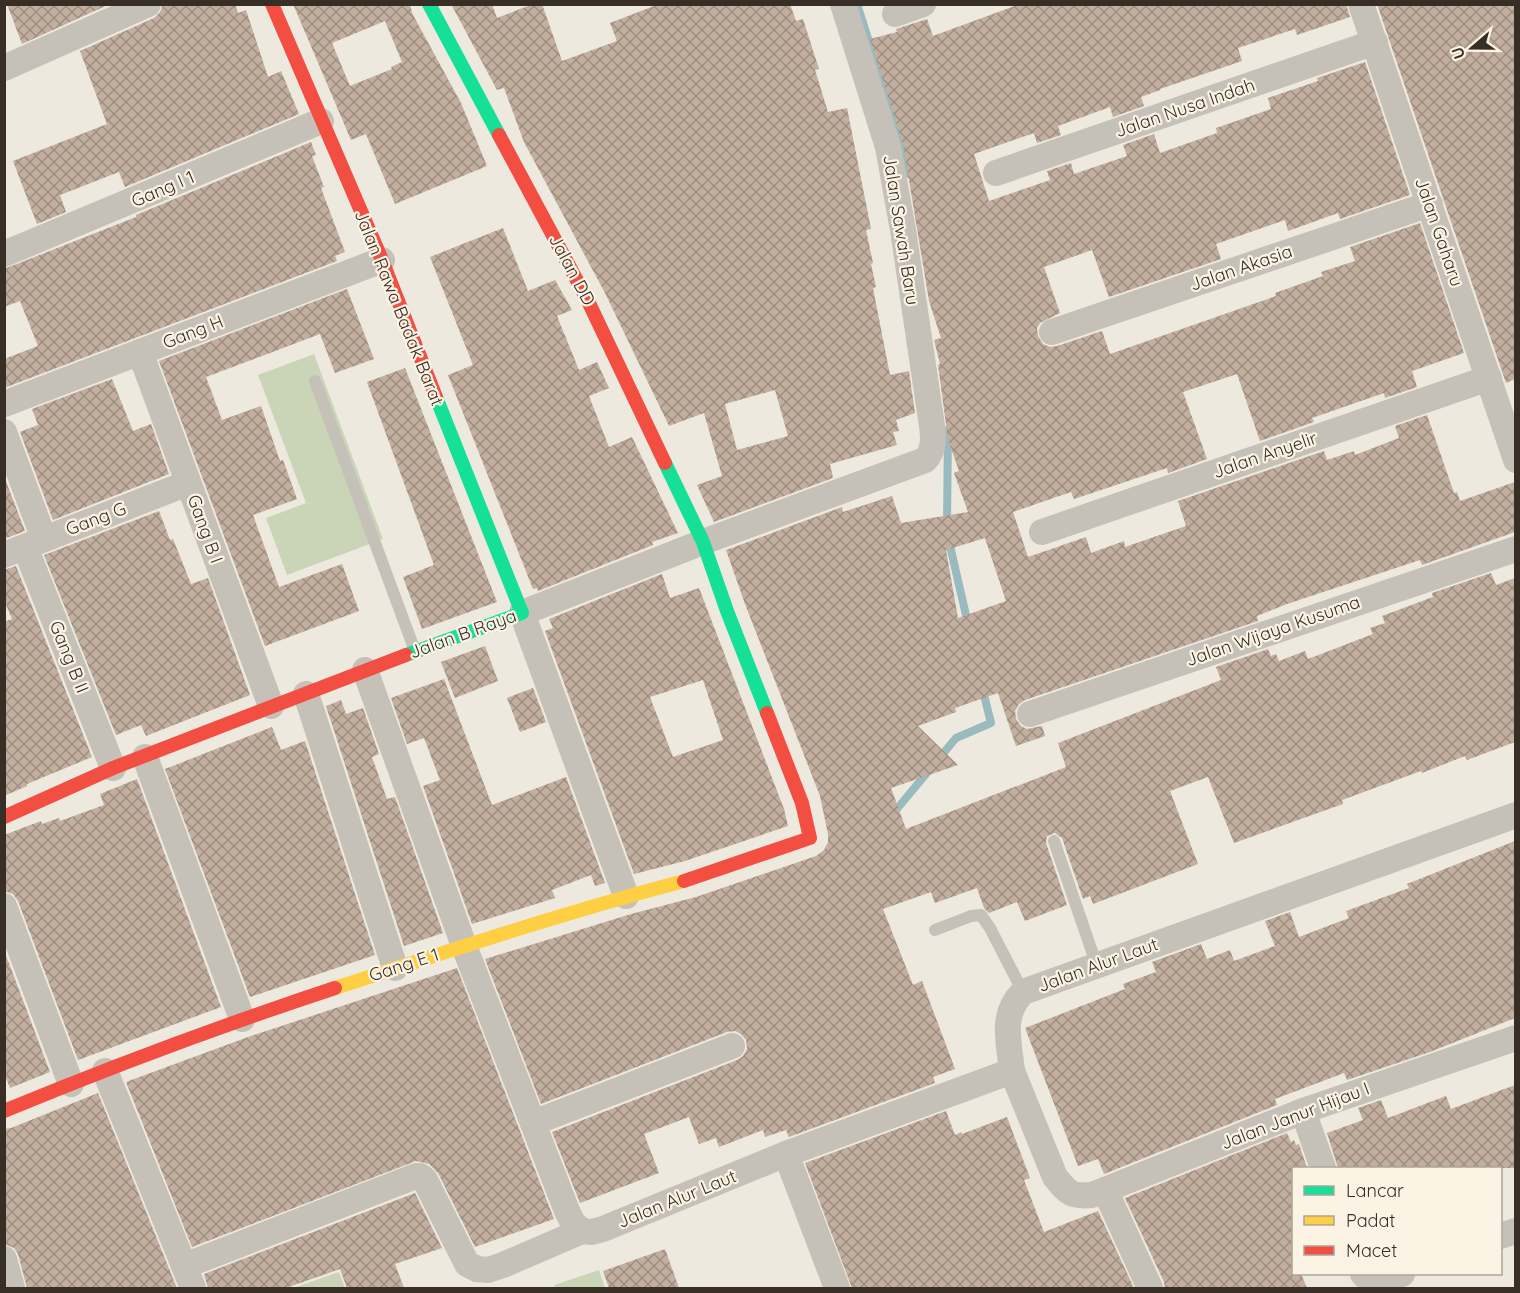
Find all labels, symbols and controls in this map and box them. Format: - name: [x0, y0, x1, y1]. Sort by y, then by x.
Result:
- north arrow: [1442, 18, 1502, 78]
- text: U: [1447, 44, 1469, 62]
- street label: Jalan Nusa Indah: [1112, 73, 1258, 142]
- street label: Jalan Sawah Baru: [878, 153, 925, 307]
- street label: Gang I 1: [128, 165, 198, 212]
- street label: Jalan Gaharu: [1410, 174, 1469, 289]
- street label: Jalan Rawa Badak Barat: [350, 206, 449, 409]
- street label: Jalan DD: [544, 230, 601, 309]
- street label: Jalan Akasia: [1187, 239, 1295, 296]
- street label: Gang H: [159, 309, 226, 354]
- street label: Jalan Anyelir: [1210, 426, 1320, 483]
- street label: Gang B I: [182, 491, 228, 566]
- street label: Gang G: [62, 497, 129, 541]
- street label: Jalan Wijaya Kusuma: [1183, 590, 1363, 671]
- street label: Jalan B Raya: [406, 604, 520, 664]
- street label: Gang B II: [45, 617, 94, 696]
- street label: Jalan Alur Laut: [1035, 932, 1161, 997]
- street label: Gang E 1: [366, 942, 442, 987]
- street label: Jalan Janur Hijau I: [1217, 1077, 1372, 1154]
- street label: Jalan Alur Laut: [614, 1164, 740, 1233]
- legend: [1292, 1167, 1502, 1275]
- text: Lancar: [1346, 1179, 1404, 1202]
- text: Padat: [1346, 1209, 1395, 1232]
- text: Macet: [1346, 1239, 1397, 1262]

